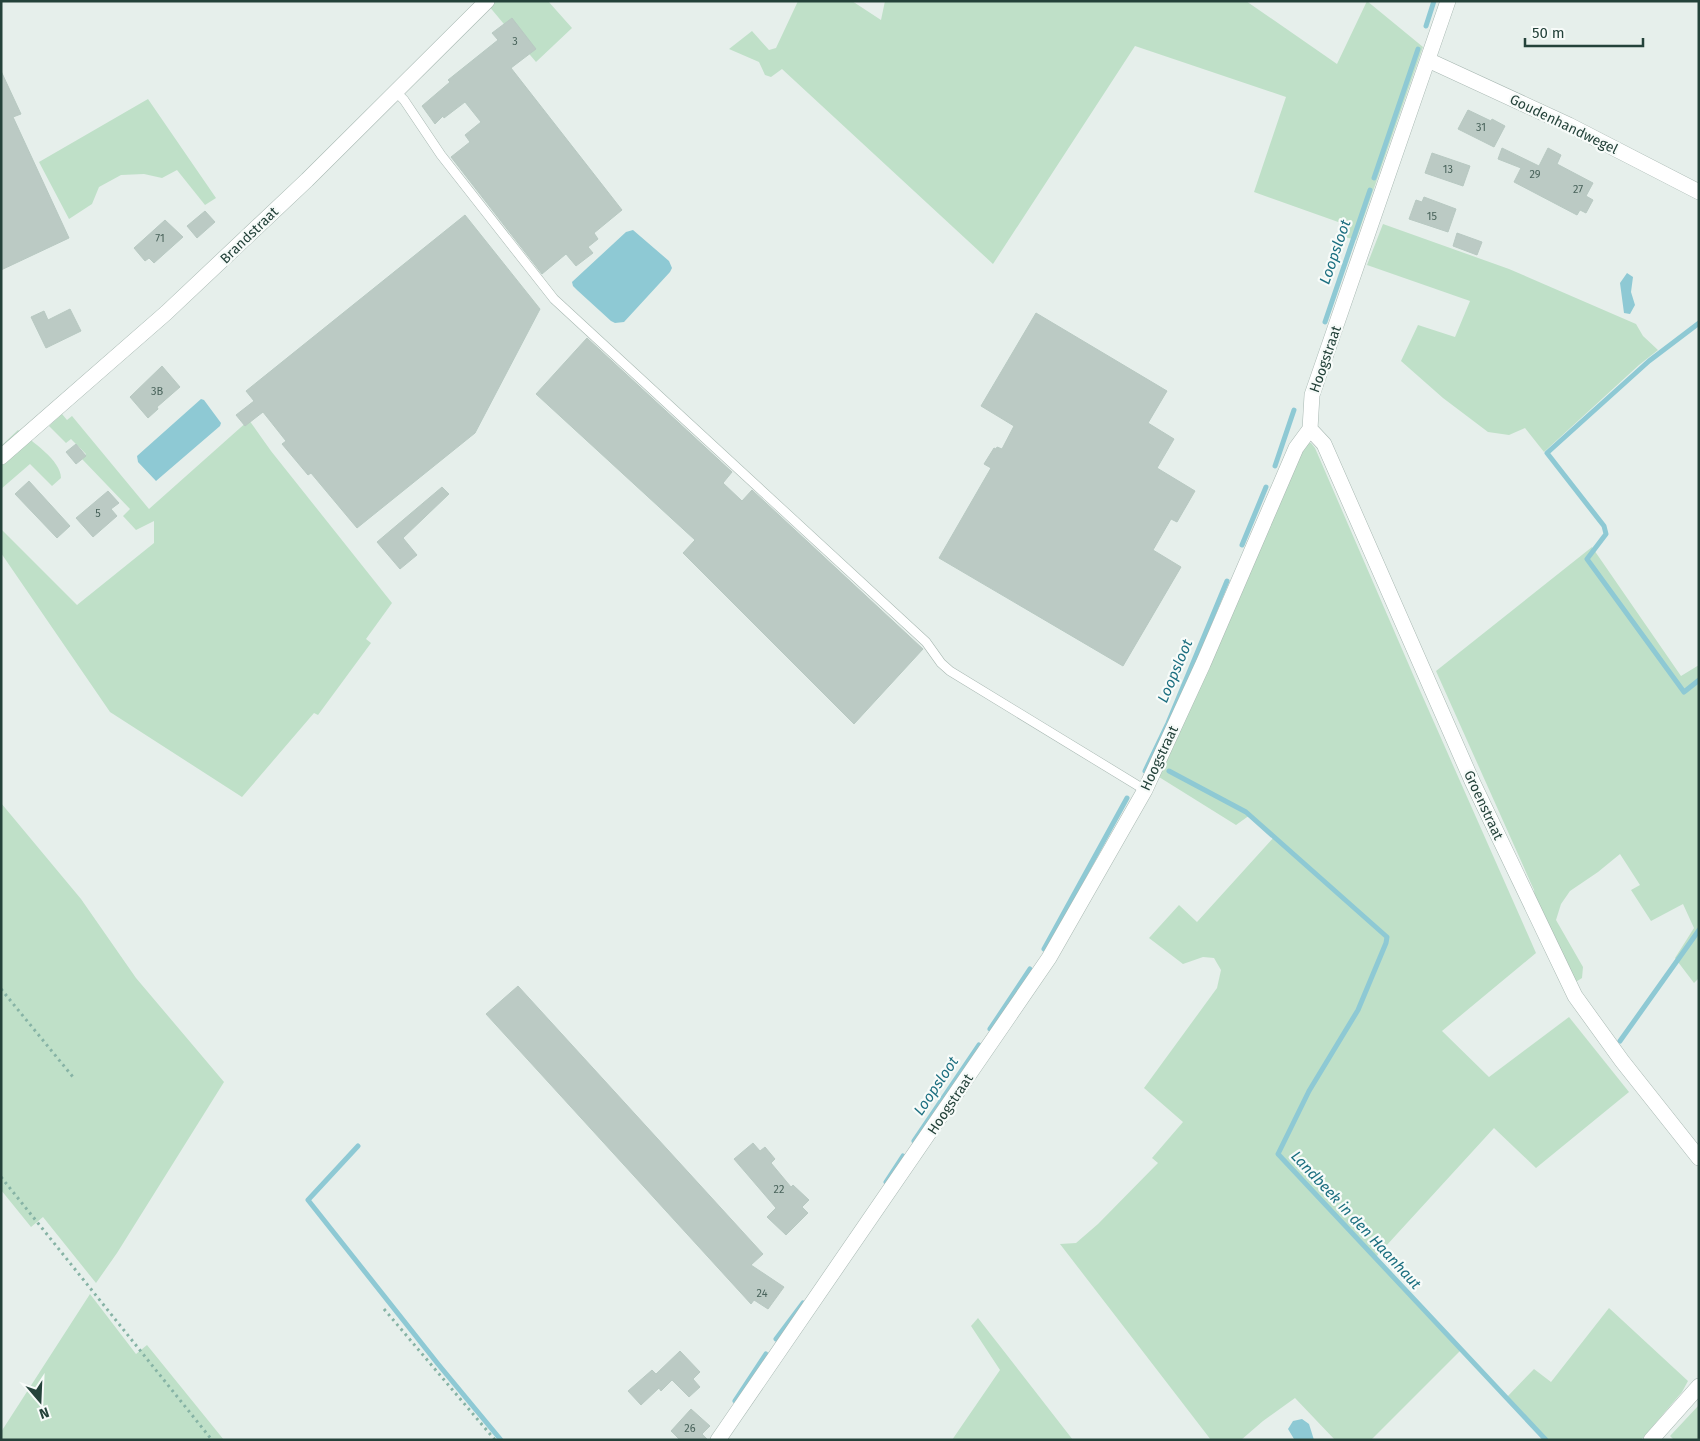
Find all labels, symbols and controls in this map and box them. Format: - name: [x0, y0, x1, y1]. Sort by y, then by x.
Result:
- scale bar: [1525, 15, 1642, 47]
- text: 50 m: [1532, 24, 1565, 42]
- house number: 3: [512, 35, 518, 48]
- street label: Goudenhandwegel: [1507, 91, 1621, 158]
- house number: 31: [1476, 121, 1486, 134]
- house number: 13: [1443, 163, 1453, 176]
- house number: 29: [1529, 168, 1541, 181]
- house number: 27: [1573, 183, 1583, 196]
- street label: Brandstraat: [217, 203, 283, 267]
- house number: 15: [1427, 210, 1438, 223]
- water label: Loopsloot: [1316, 217, 1355, 287]
- house number: 71: [155, 232, 165, 245]
- street label: Hoogstraat: [1306, 323, 1345, 395]
- house number: 3B: [151, 385, 163, 398]
- house number: 5: [95, 507, 101, 520]
- water label: Loopsloot: [1154, 636, 1197, 705]
- street label: Hoogstraat: [1137, 722, 1182, 793]
- street label: Groenstraat: [1460, 768, 1507, 843]
- water label: Loopsloot: [910, 1053, 963, 1119]
- street label: Hoogstraat: [924, 1070, 977, 1138]
- water label: Landbeek in den Haanhaut: [1287, 1147, 1425, 1293]
- house number: 22: [774, 1183, 784, 1196]
- house number: 24: [757, 1287, 768, 1300]
- north arrow: [15, 1376, 65, 1426]
- text: N: [37, 1403, 51, 1422]
- house number: 26: [684, 1422, 696, 1435]

